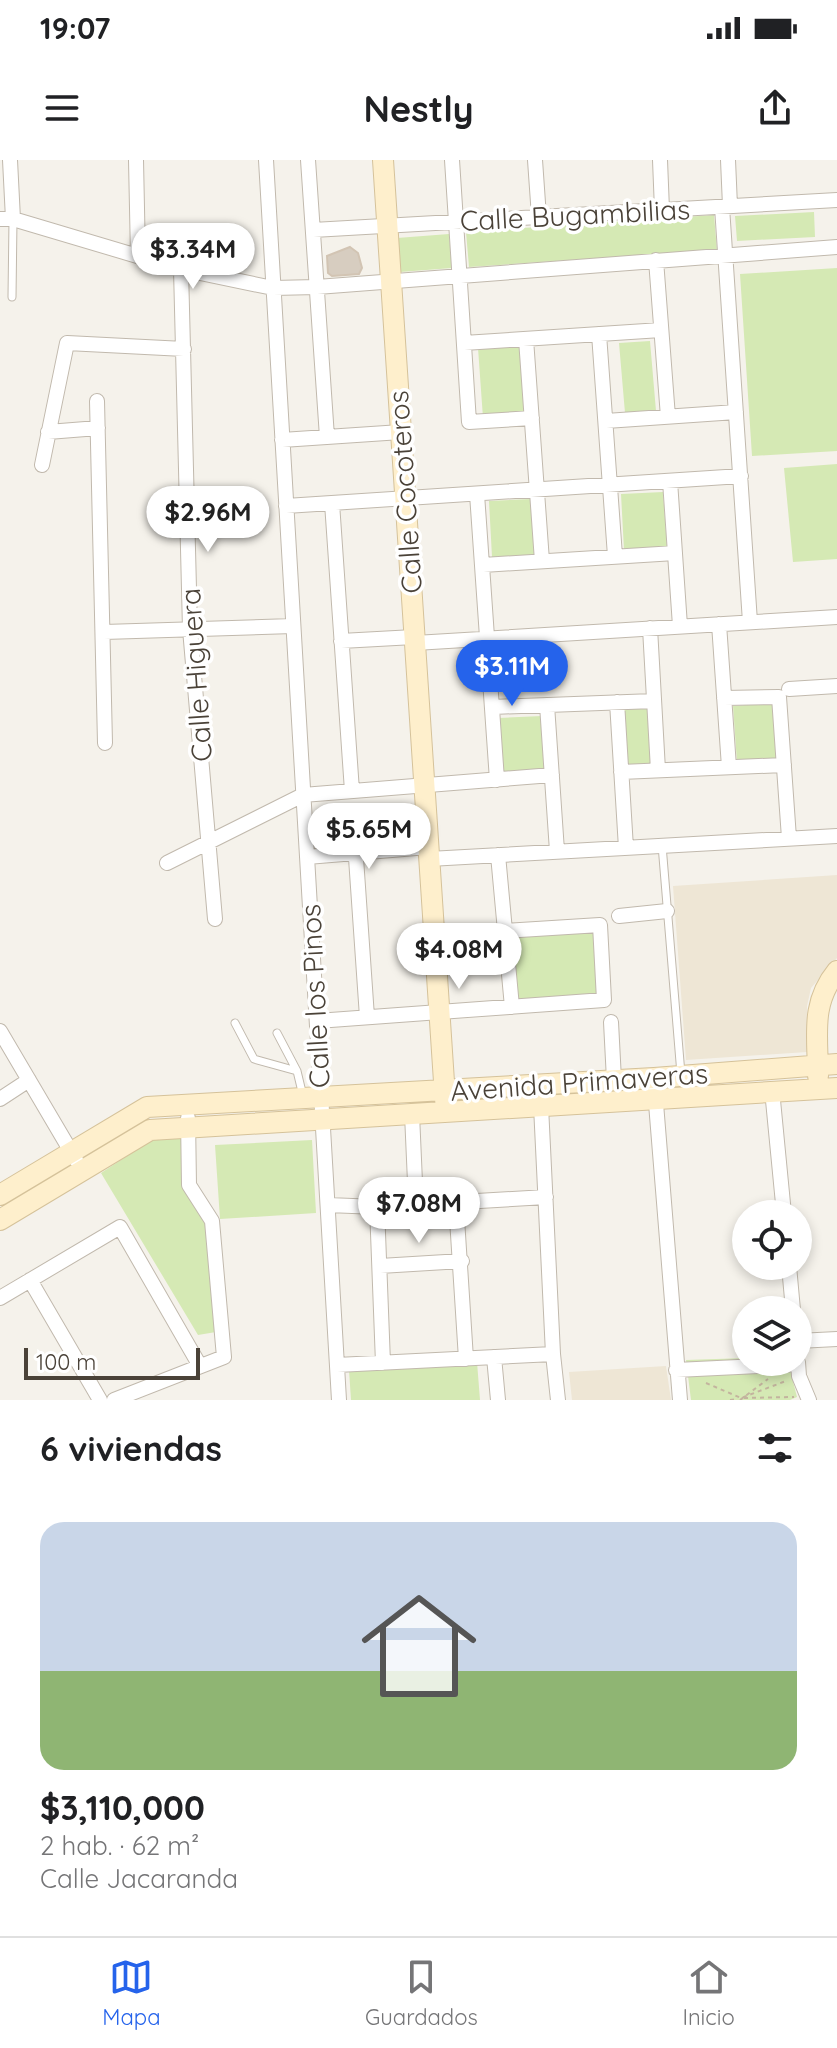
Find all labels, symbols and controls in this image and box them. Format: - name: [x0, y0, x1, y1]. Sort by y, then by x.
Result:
- text: 19:07: [40, 9, 111, 47]
- icon: menu: [40, 86, 84, 130]
- text: Nestly: [363, 86, 474, 131]
- icon: share: [753, 86, 797, 130]
- street label: Calle Bugambilias: [459, 191, 691, 238]
- pin: $3.34M: [128, 223, 258, 291]
- text: $3.34M: [150, 232, 236, 265]
- street label: Calle Cocoteros: [380, 389, 429, 595]
- pin: $2.96M: [143, 486, 273, 554]
- text: $2.96M: [164, 495, 252, 528]
- street label: Calle Higuera: [172, 587, 219, 763]
- pin: $3.11M: [447, 640, 577, 708]
- text: $3.11M: [474, 649, 550, 682]
- pin: $5.65M: [304, 803, 434, 871]
- text: $5.65M: [326, 812, 412, 845]
- street label: Calle los Pinos: [292, 903, 337, 1089]
- pin: $4.08M: [394, 923, 524, 991]
- text: $4.08M: [415, 932, 503, 965]
- street label: Avenida Primaveras: [449, 1055, 709, 1108]
- pin: $7.08M: [354, 1177, 484, 1245]
- text: $7.08M: [376, 1186, 462, 1219]
- map controls: [732, 1200, 812, 1376]
- button: locate: [732, 1200, 812, 1280]
- button: layers: [732, 1296, 812, 1376]
- scale bar: [24, 1344, 200, 1380]
- text: 100 m: [36, 1348, 96, 1376]
- icon: filters: [753, 1426, 797, 1470]
- text: 6 viviendas: [40, 1427, 222, 1470]
- icon: home: [347, 1574, 491, 1718]
- text: $3,110,000: [40, 1786, 205, 1829]
- text: 2 hab. · 62 m²: [40, 1829, 199, 1862]
- text: Calle Jacaranda: [40, 1862, 238, 1895]
- tab: Mapa: [102, 1955, 160, 2031]
- tab: Guardados: [365, 1955, 478, 2031]
- tab: Inicio: [682, 1955, 735, 2031]

